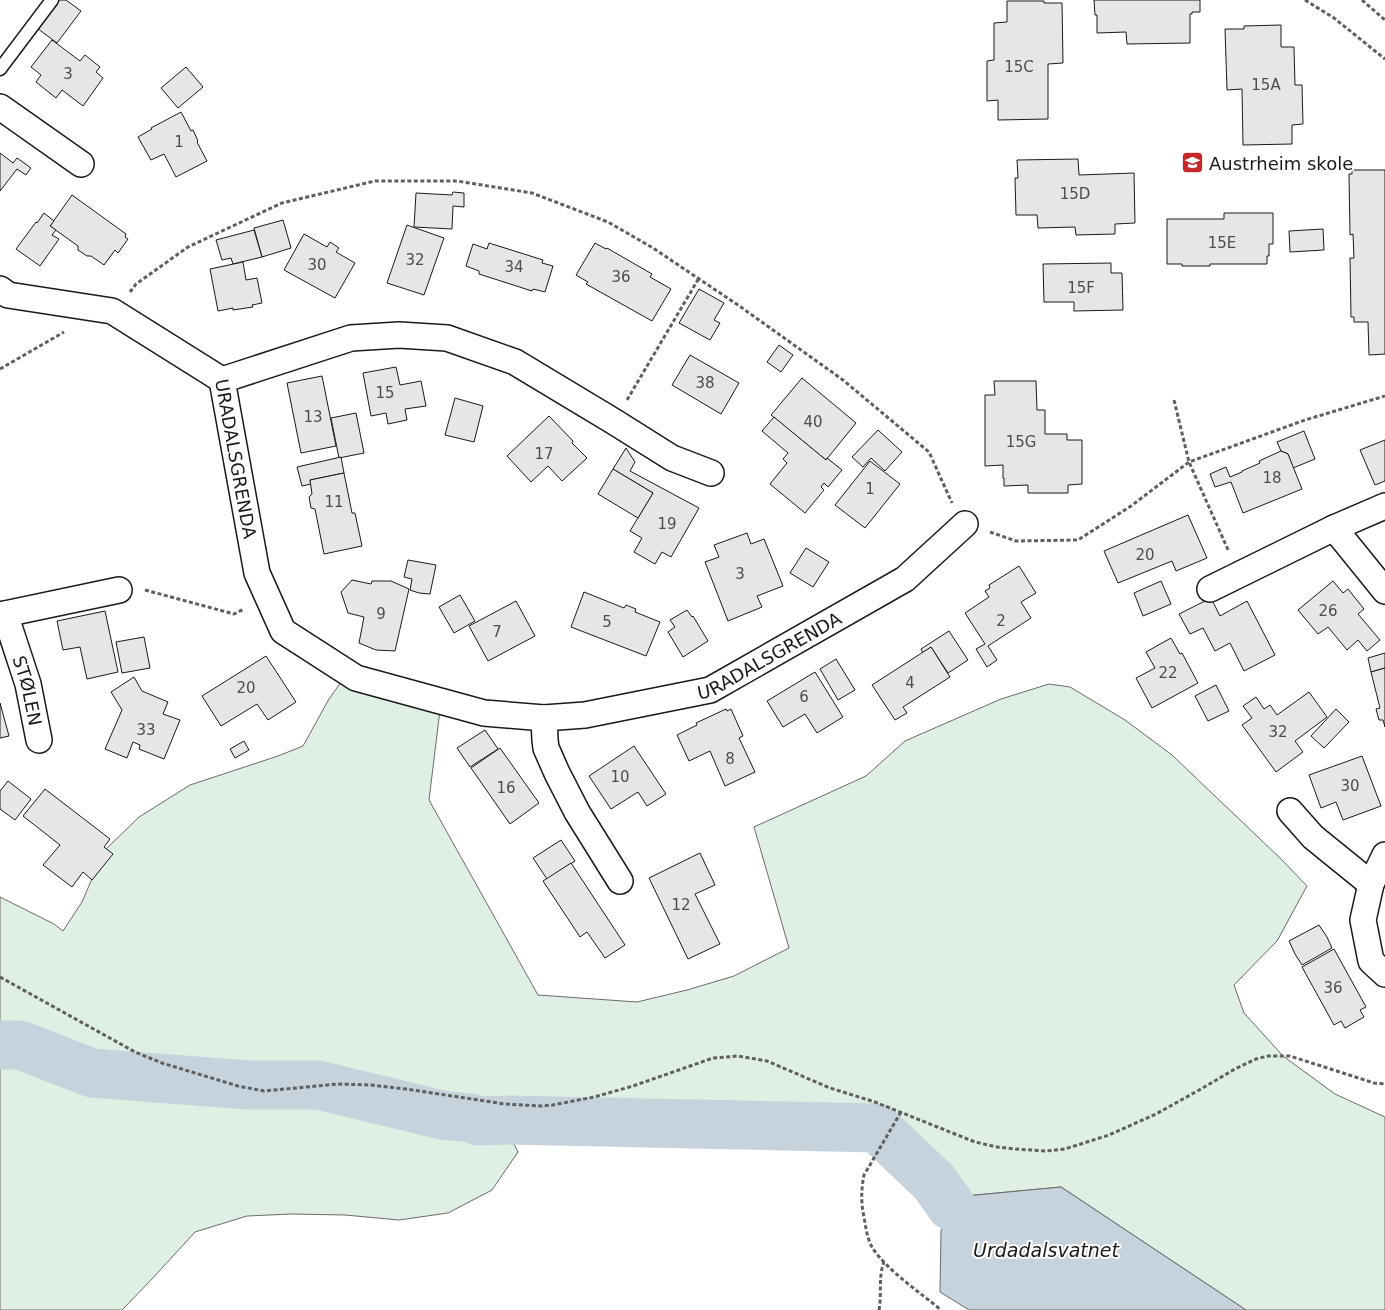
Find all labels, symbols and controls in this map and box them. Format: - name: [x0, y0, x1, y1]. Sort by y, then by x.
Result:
- house number: 15C: [1004, 58, 1034, 76]
- house number: 3: [63, 65, 73, 83]
- house number: 15A: [1251, 76, 1281, 94]
- house number: 1: [174, 133, 184, 151]
- school or university icon: Austrheim skole: [1181, 151, 1205, 175]
- place label: Austrheim skole: [1209, 153, 1353, 174]
- house number: 15D: [1060, 185, 1090, 203]
- house number: 15E: [1208, 234, 1236, 252]
- house number: 32: [405, 251, 425, 269]
- house number: 30: [307, 256, 327, 274]
- house number: 34: [504, 258, 524, 276]
- house number: 36: [611, 268, 631, 286]
- house number: 15F: [1067, 279, 1095, 297]
- house number: 38: [695, 374, 715, 392]
- street label: URADALSGRENDA: [212, 377, 261, 541]
- house number: 15: [375, 384, 395, 402]
- house number: 13: [303, 408, 323, 426]
- house number: 40: [803, 413, 823, 431]
- house number: 15G: [1006, 433, 1036, 451]
- house number: 17: [534, 445, 554, 463]
- house number: 18: [1262, 469, 1282, 487]
- house number: 1: [865, 480, 875, 498]
- house number: 11: [324, 493, 344, 511]
- house number: 19: [657, 515, 677, 533]
- house number: 20: [1135, 546, 1155, 564]
- house number: 3: [735, 565, 745, 583]
- house number: 26: [1318, 602, 1338, 620]
- house number: 9: [376, 605, 386, 623]
- street label: URADALSGRENDA: [695, 607, 845, 703]
- house number: 2: [996, 612, 1006, 630]
- house number: 5: [602, 613, 612, 631]
- house number: 7: [492, 623, 502, 641]
- street label: STØLEN: [9, 653, 46, 727]
- house number: 22: [1158, 664, 1178, 682]
- house number: 4: [905, 674, 915, 692]
- house number: 20: [236, 679, 256, 697]
- house number: 6: [799, 688, 809, 706]
- house number: 33: [136, 721, 156, 739]
- house number: 32: [1268, 723, 1288, 741]
- house number: 8: [725, 750, 735, 768]
- house number: 10: [610, 768, 630, 786]
- house number: 30: [1340, 777, 1360, 795]
- house number: 16: [496, 779, 516, 797]
- house number: 12: [671, 896, 691, 914]
- house number: 36: [1323, 979, 1343, 997]
- water label: Urdadalsvatnet: [973, 1239, 1120, 1261]

